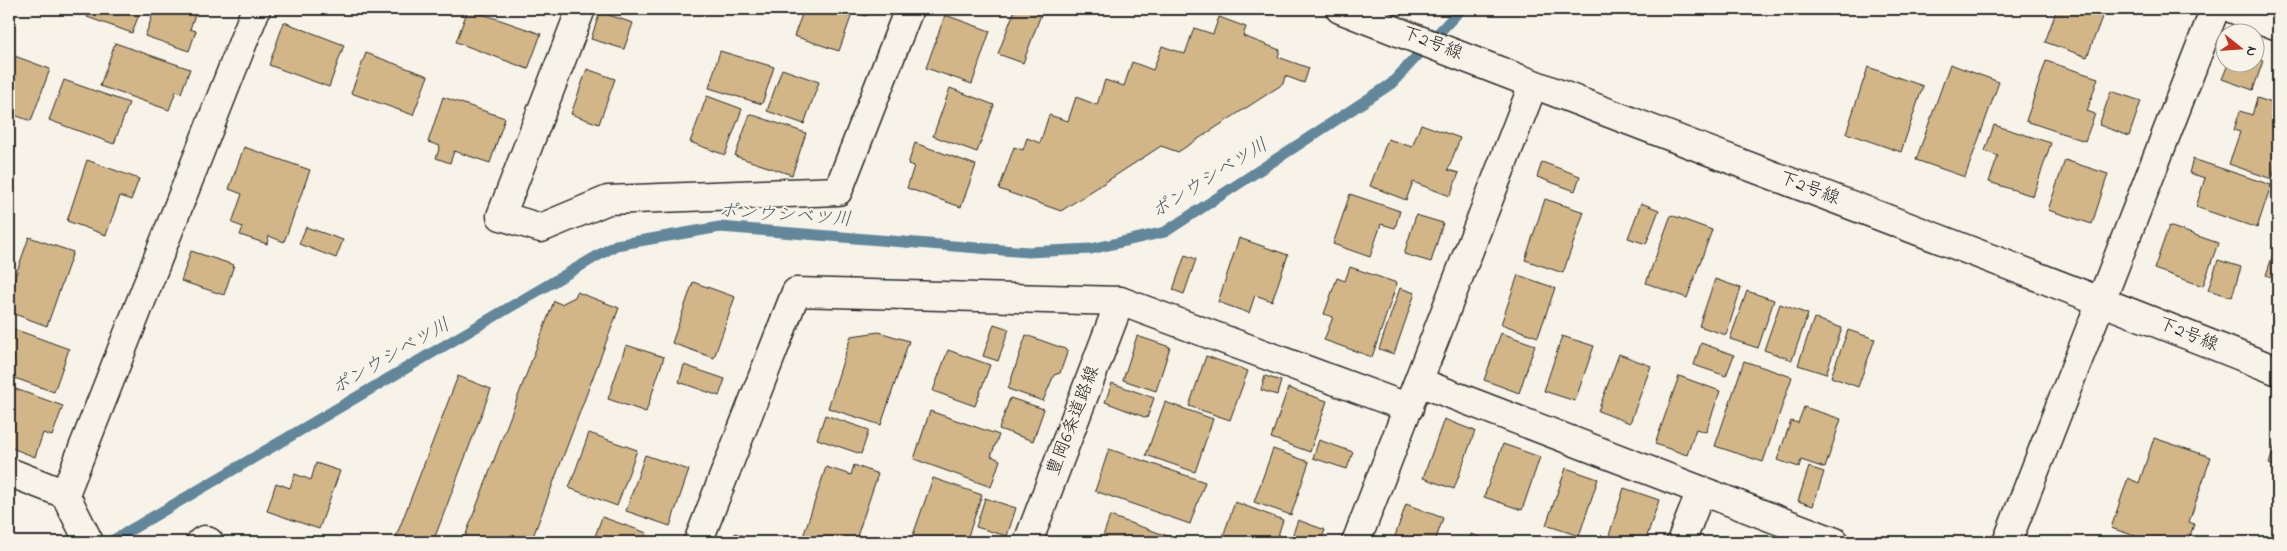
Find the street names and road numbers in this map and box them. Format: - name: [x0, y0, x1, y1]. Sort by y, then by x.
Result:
- street label: 下2号線: [1398, 21, 1466, 67]
- street label: 下2号線: [1775, 166, 1843, 212]
- street label: 下2号線: [2154, 311, 2222, 359]
- street label: 豊岡6条道路線: [1041, 362, 1107, 480]

